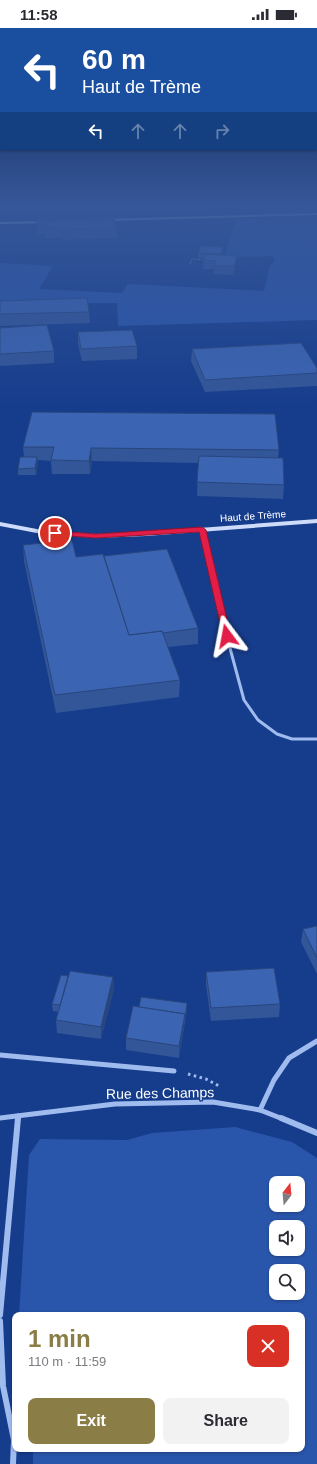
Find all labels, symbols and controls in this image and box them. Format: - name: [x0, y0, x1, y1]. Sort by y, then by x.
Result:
- text: 11:58: [20, 6, 58, 23]
- icon: left: [16, 44, 68, 96]
- text: 60 m: [82, 44, 146, 75]
- text: Haut de Trème: [82, 77, 201, 97]
- icon: left: [85, 120, 107, 142]
- icon: ahead: [127, 120, 149, 142]
- icon: ahead: [169, 120, 191, 142]
- icon: right: [211, 120, 233, 142]
- street label: Haut de Trème: [220, 508, 287, 524]
- pin: [38, 516, 72, 550]
- icon: arrive: [44, 522, 66, 544]
- position arrow: [206, 615, 248, 657]
- street label: Rue des Champs: [106, 1084, 214, 1102]
- north arrow: [269, 1176, 305, 1212]
- map controls: [269, 1176, 305, 1300]
- button: sound: [269, 1220, 305, 1256]
- button: search: [269, 1264, 305, 1300]
- text: 1 min: [28, 1325, 91, 1352]
- button: close: [247, 1325, 289, 1367]
- text: 110 m · 11:59: [28, 1354, 106, 1369]
- button: Exit: [28, 1398, 155, 1444]
- button: Share: [163, 1398, 289, 1444]

